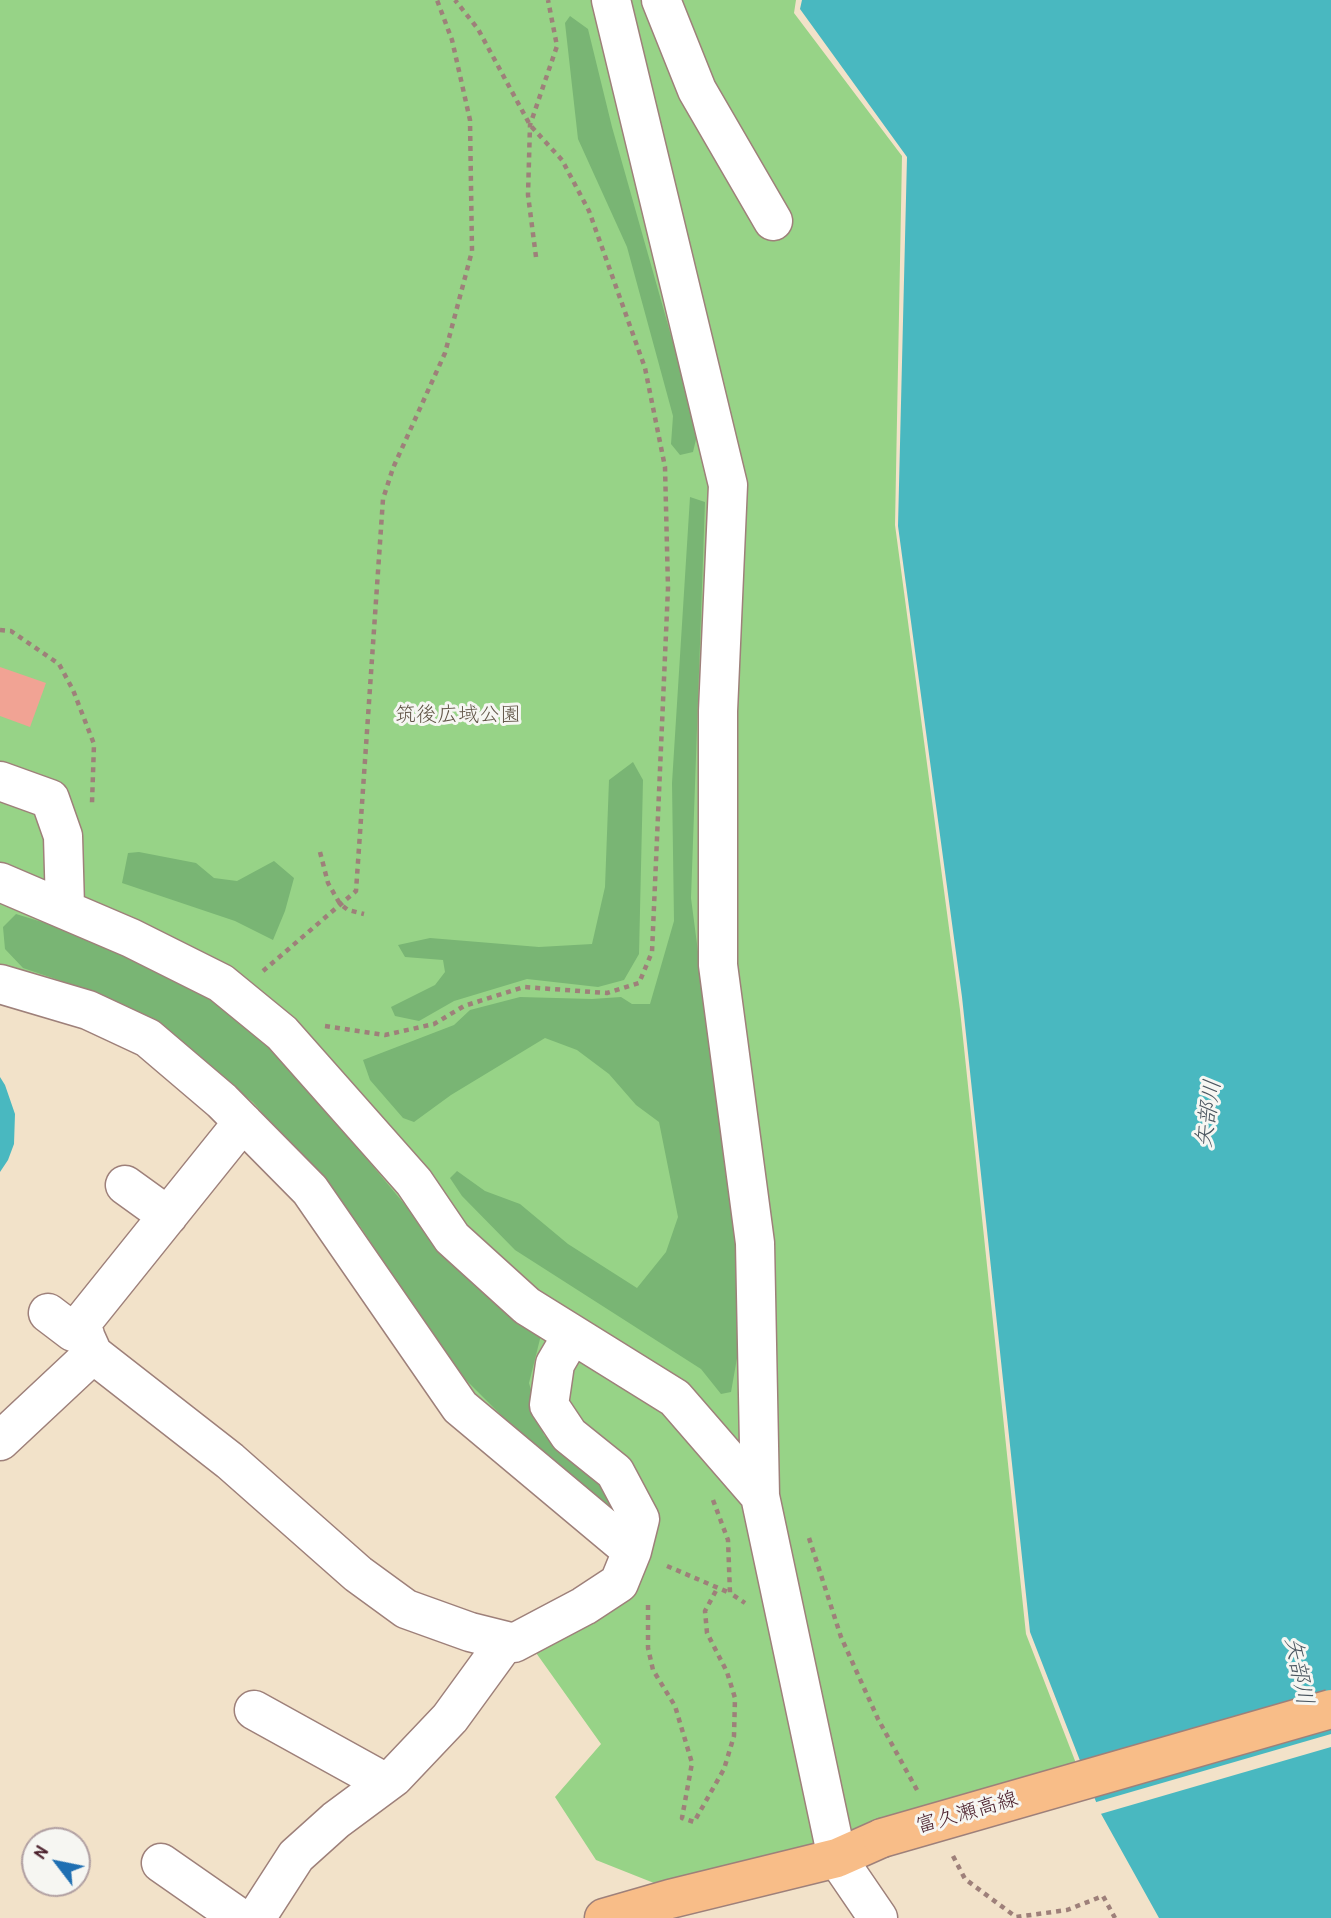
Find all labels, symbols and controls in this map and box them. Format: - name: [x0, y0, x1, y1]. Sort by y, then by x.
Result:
- park label: 筑後広域公園: [395, 702, 521, 728]
- water label: 矢部川: [1191, 1078, 1227, 1150]
- water label: 矢部川: [1278, 1635, 1318, 1707]
- street label: 富久瀬高線: [913, 1786, 1021, 1840]
- north arrow: [21, 1827, 91, 1897]
- text: N: [26, 1841, 54, 1863]

